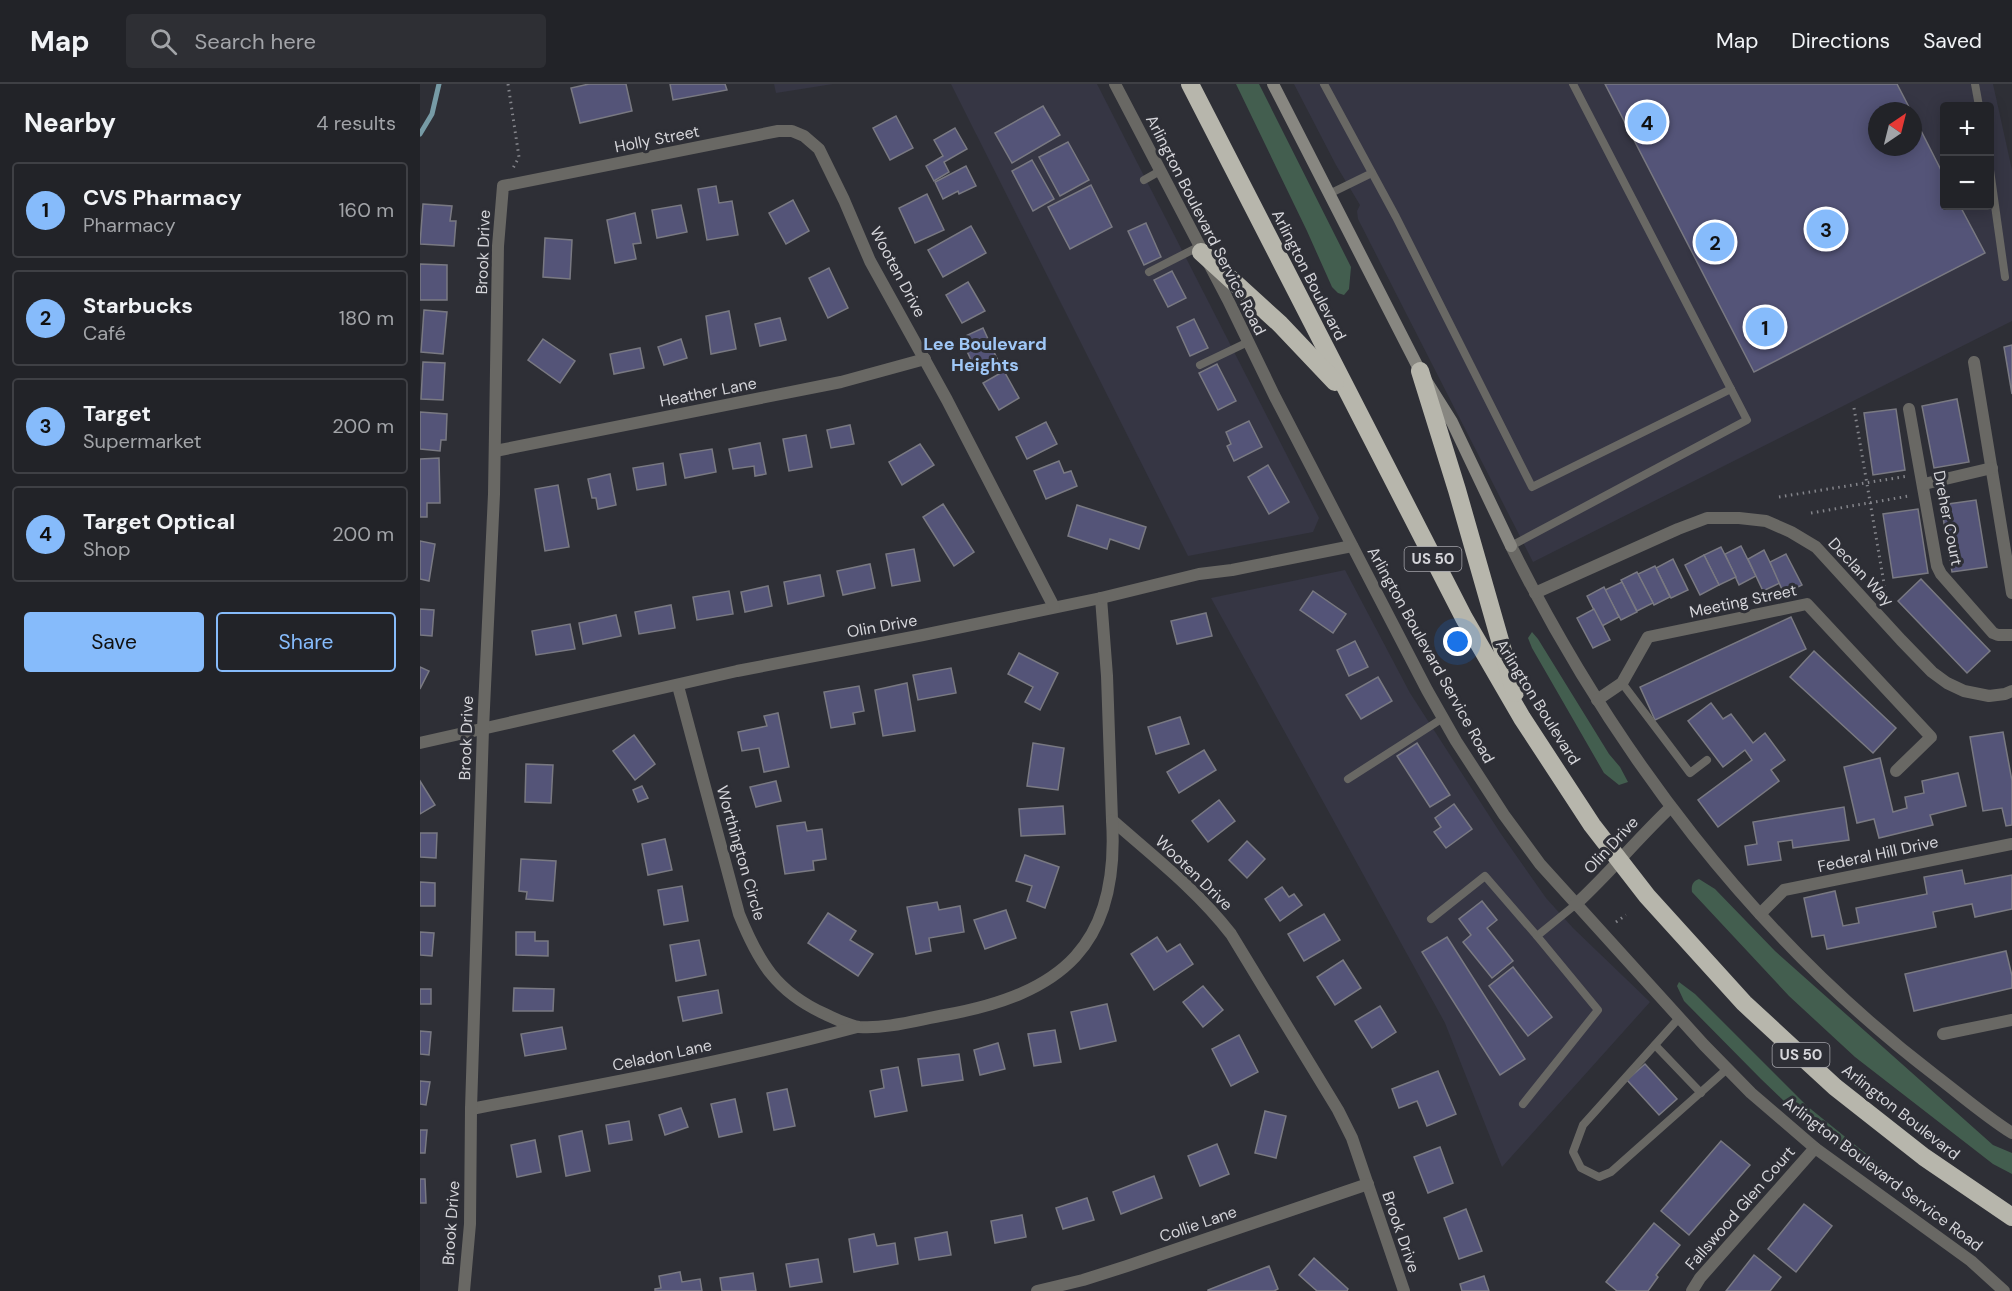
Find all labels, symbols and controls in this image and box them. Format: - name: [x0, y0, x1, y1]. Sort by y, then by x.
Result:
- search box: [126, 14, 546, 68]
- text: Map: [30, 23, 90, 60]
- icon: search: [147, 25, 180, 58]
- text: Search here: [195, 27, 316, 56]
- text: Map: [1716, 27, 1758, 55]
- text: Directions: [1791, 27, 1890, 55]
- text: Saved: [1923, 27, 1982, 55]
- pin: 4: [1628, 99, 1666, 144]
- north arrow: [1868, 102, 1922, 156]
- map controls: [1940, 102, 1994, 210]
- button: +: [1940, 102, 1994, 156]
- text: Nearby: [24, 106, 116, 140]
- text: 4 results: [316, 110, 396, 136]
- street label: Arlington Boulevard Service Road: [1141, 111, 1271, 339]
- street label: Holly Street: [613, 120, 701, 158]
- button: −: [1940, 156, 1994, 210]
- text: CVS Pharmacy: [83, 183, 242, 212]
- text: 1: [42, 197, 49, 223]
- text: 160 m: [338, 197, 394, 223]
- street label: Arlington Boulevard: [1267, 206, 1351, 344]
- pin: 3: [1806, 206, 1846, 252]
- street label: Brook Drive: [471, 209, 495, 295]
- text: Pharmacy: [83, 212, 176, 238]
- pin: 2: [1696, 220, 1734, 264]
- street label: Wooten Drive: [865, 223, 931, 321]
- text: Starbucks: [83, 291, 193, 320]
- pin: 1: [1746, 304, 1784, 350]
- text: 2: [40, 305, 51, 331]
- text: 180 m: [339, 305, 394, 331]
- text: Café: [83, 320, 126, 346]
- district label: Lee Boulevard Heights: [923, 332, 1047, 377]
- street label: Heather Lane: [658, 372, 758, 412]
- text: Target: [83, 399, 151, 428]
- text: 3: [39, 413, 52, 439]
- text: 200 m: [332, 413, 394, 439]
- text: Supermarket: [83, 428, 202, 454]
- street label: Dreher Court: [1928, 469, 1968, 567]
- text: Target Optical: [83, 507, 235, 536]
- text: 4: [39, 521, 52, 547]
- text: 200 m: [332, 521, 394, 547]
- street label: Declan Way: [1824, 533, 1898, 611]
- text: Shop: [83, 536, 130, 562]
- street label: Arlington Boulevard Service Road: [1363, 543, 1499, 767]
- road number: US 50: [1404, 547, 1462, 571]
- street label: Meeting Street: [1687, 579, 1799, 623]
- street label: Olin Drive: [845, 609, 919, 643]
- button: Save: [24, 612, 204, 672]
- button: Share: [216, 612, 396, 672]
- your location: [1443, 627, 1472, 656]
- street label: Arlington Boulevard: [1491, 635, 1585, 769]
- street label: Brook Drive: [454, 695, 478, 781]
- street label: Worthington Circle: [712, 783, 770, 923]
- street label: Olin Drive: [1579, 812, 1643, 878]
- street label: Wooten Drive: [1151, 831, 1237, 915]
- street label: Federal Hill Drive: [1816, 831, 1940, 877]
- street label: Celadon Lane: [610, 1034, 714, 1076]
- road number: US 50: [1772, 1043, 1830, 1067]
- street label: Arlington Boulevard: [1838, 1059, 1964, 1165]
- street label: Arlington Boulevard Service Road: [1779, 1092, 1987, 1256]
- street label: Fallswood Glen Court: [1680, 1142, 1800, 1274]
- street label: Brook Drive: [438, 1180, 464, 1266]
- street label: Brook Drive: [1377, 1189, 1425, 1275]
- street label: Collie Lane: [1156, 1201, 1240, 1247]

